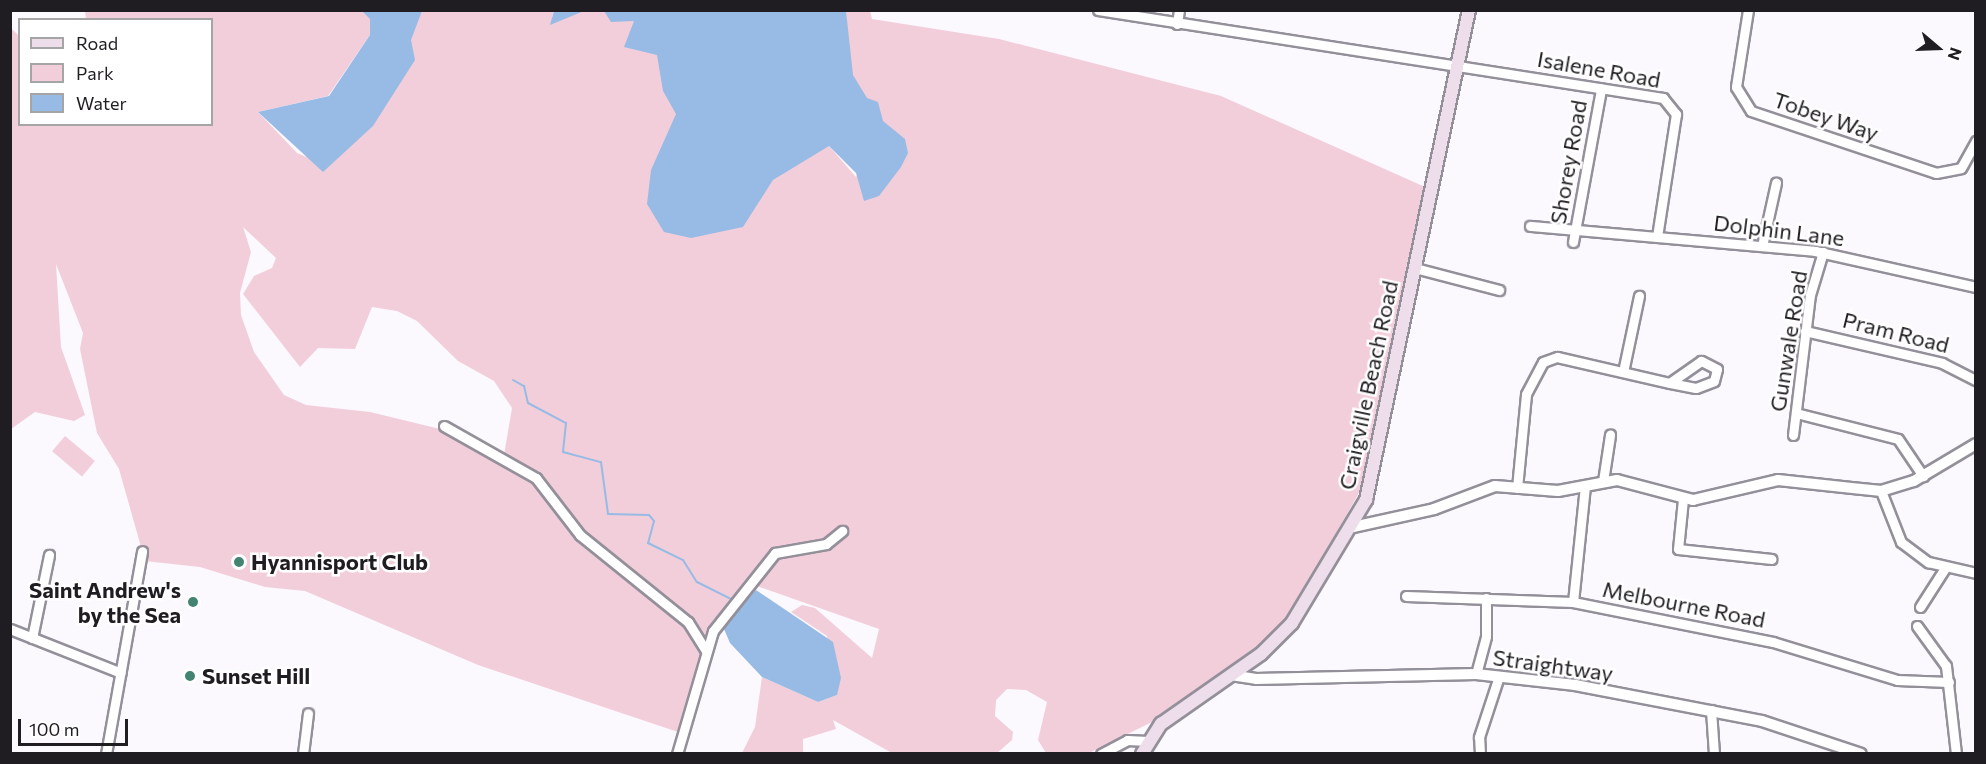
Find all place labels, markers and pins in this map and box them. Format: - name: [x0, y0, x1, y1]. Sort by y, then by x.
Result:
- place label: Hyannisport Club: [251, 549, 428, 575]
- marker: Hyannisport Club: [232, 555, 246, 569]
- place label: Saint Andrew's by the Sea: [29, 576, 181, 628]
- marker: Saint Andrew's by the Sea: [186, 595, 200, 609]
- place label: Sunset Hill: [202, 663, 310, 689]
- marker: Sunset Hill: [183, 669, 197, 683]

